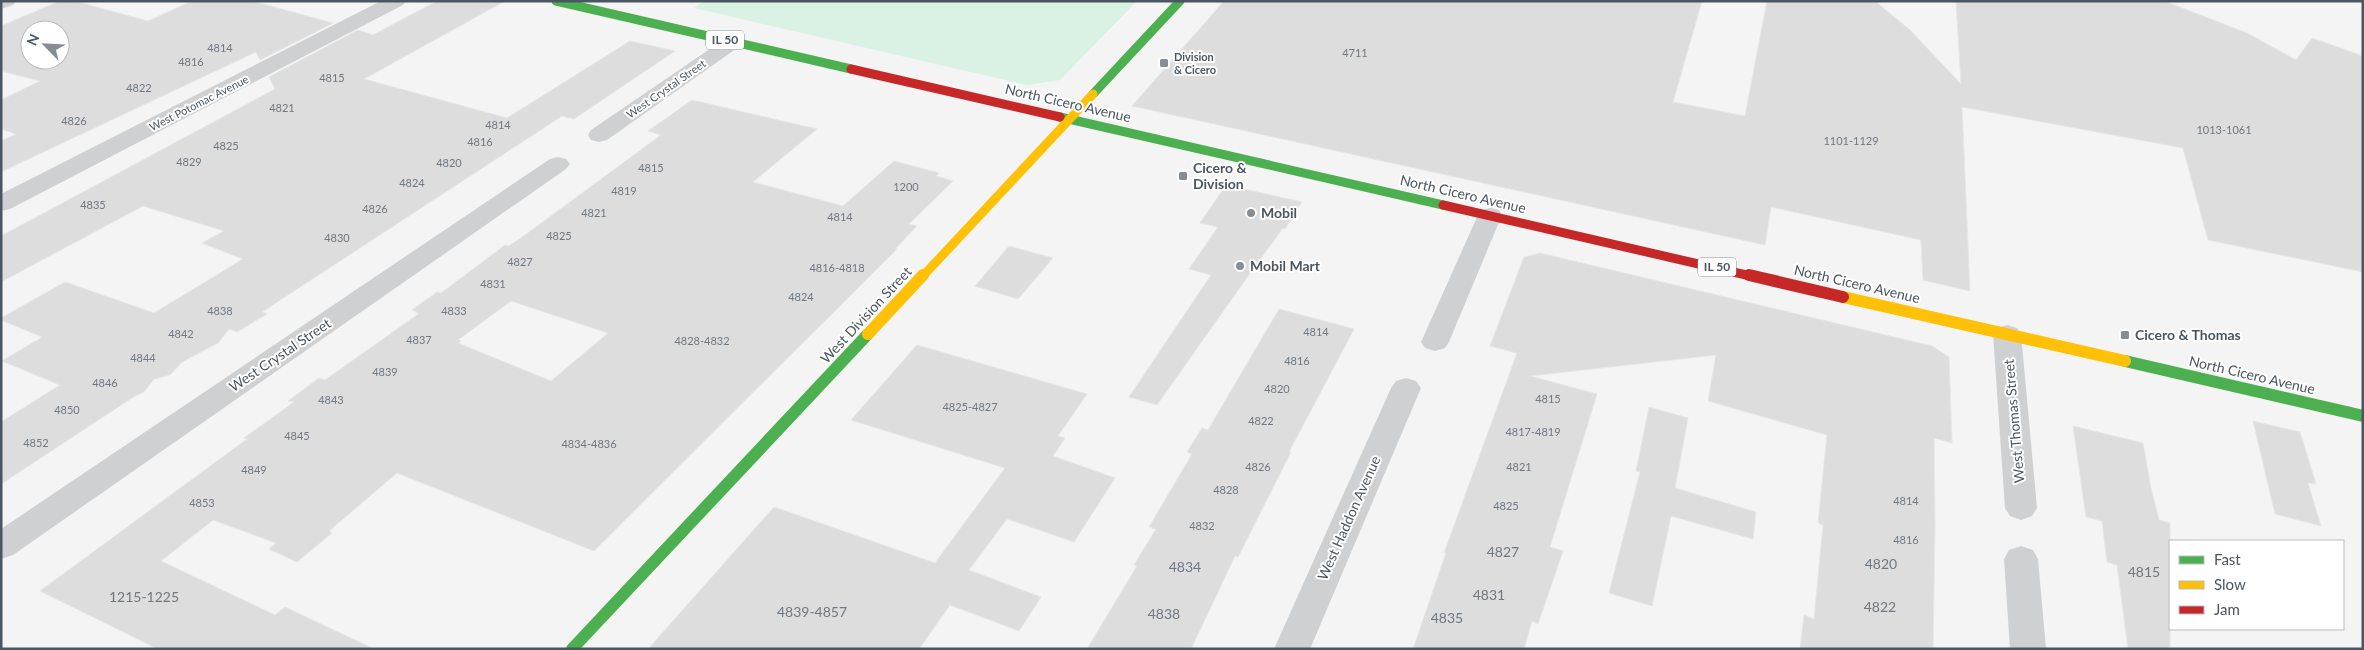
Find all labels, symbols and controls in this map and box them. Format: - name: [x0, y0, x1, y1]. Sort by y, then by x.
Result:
- north arrow: [20, 20, 70, 70]
- road number: IL 50: [706, 30, 744, 50]
- text: N: [23, 31, 43, 48]
- house number: 4814: [207, 41, 233, 54]
- house number: 4711: [1342, 46, 1368, 59]
- place label: Division & Cicero: [1174, 50, 1216, 76]
- house number: 4816: [178, 55, 204, 68]
- street label: West Crystal Street: [624, 56, 708, 121]
- marker: Division & Cicero: [1158, 57, 1170, 69]
- house number: 4815: [319, 71, 345, 84]
- street label: West Potomac Avenue: [147, 72, 251, 133]
- street label: North Cicero Avenue: [1003, 80, 1133, 125]
- house number: 4822: [126, 81, 152, 94]
- house number: 4821: [269, 101, 295, 114]
- house number: 4826: [61, 114, 87, 127]
- house number: 4814: [485, 118, 511, 131]
- house number: 1013-1061: [2196, 123, 2252, 136]
- house number: 1101-1129: [1823, 134, 1879, 147]
- house number: 4816: [467, 135, 493, 148]
- house number: 4825: [213, 139, 239, 152]
- house number: 4829: [176, 155, 202, 168]
- house number: 4820: [436, 156, 462, 169]
- place label: Cicero & Division: [1193, 159, 1247, 192]
- house number: 4815: [638, 161, 664, 174]
- marker: Cicero & Division: [1177, 170, 1189, 182]
- street label: North Cicero Avenue: [1398, 171, 1528, 216]
- house number: 4824: [399, 176, 425, 189]
- house number: 1200: [893, 180, 919, 193]
- house number: 4819: [611, 184, 637, 197]
- house number: 4835: [80, 198, 106, 211]
- house number: 4826: [362, 202, 388, 215]
- place label: Mobil: [1261, 204, 1297, 221]
- house number: 4821: [581, 206, 607, 219]
- marker: Mobil: [1245, 207, 1257, 219]
- house number: 4814: [827, 210, 853, 223]
- house number: 4825: [546, 229, 572, 242]
- house number: 4830: [324, 231, 350, 244]
- house number: 4827: [507, 255, 533, 268]
- place label: Mobil Mart: [1250, 257, 1321, 274]
- road number: IL 50: [1698, 258, 1736, 276]
- marker: Mobil Mart: [1234, 260, 1246, 272]
- house number: 4816-4818: [809, 261, 865, 274]
- street label: North Cicero Avenue: [1792, 261, 1922, 306]
- street label: West Division Street: [817, 263, 915, 366]
- house number: 4831: [480, 277, 506, 290]
- house number: 4824: [788, 290, 814, 303]
- house number: 4838: [207, 304, 233, 317]
- house number: 4833: [441, 304, 467, 317]
- street label: West Crystal Street: [226, 314, 334, 395]
- house number: 4814: [1303, 325, 1329, 338]
- place label: Cicero & Thomas: [2135, 326, 2241, 343]
- house number: 4842: [168, 327, 194, 340]
- marker: Cicero & Thomas: [2119, 329, 2131, 341]
- house number: 4837: [406, 333, 432, 346]
- house number: 4828-4832: [674, 334, 730, 347]
- house number: 4844: [130, 351, 156, 364]
- street label: North Cicero Avenue: [2187, 352, 2317, 397]
- house number: 4816: [1284, 354, 1310, 367]
- street label: West Thomas Street: [2000, 358, 2027, 484]
- house number: 4839: [372, 365, 398, 378]
- house number: 4846: [92, 376, 118, 389]
- house number: 4820: [1264, 382, 1290, 395]
- house number: 4815: [1535, 392, 1561, 405]
- house number: 4843: [318, 393, 344, 406]
- house number: 4825-4827: [942, 400, 998, 413]
- house number: 4850: [54, 403, 80, 416]
- house number: 4822: [1248, 414, 1274, 427]
- house number: 4817-4819: [1505, 425, 1561, 438]
- house number: 4845: [284, 429, 310, 442]
- house number: 4852: [23, 436, 49, 449]
- house number: 4834-4836: [561, 437, 617, 450]
- street label: West Haddon Avenue: [1314, 453, 1384, 583]
- house number: 4826: [1245, 460, 1271, 473]
- house number: 4821: [1506, 460, 1532, 473]
- house number: 4849: [241, 463, 267, 476]
- house number: 4828: [1213, 483, 1239, 496]
- house number: 4814: [1893, 494, 1919, 507]
- house number: 4853: [189, 496, 215, 509]
- house number: 4825: [1493, 499, 1519, 512]
- house number: 4832: [1189, 519, 1215, 532]
- house number: 4816: [1893, 533, 1919, 546]
- legend: [2169, 540, 2344, 630]
- house number: 4827: [1487, 543, 1519, 560]
- text: Fast: [2214, 550, 2241, 568]
- house number: 4820: [1865, 555, 1897, 572]
- house number: 4834: [1169, 558, 1201, 575]
- house number: 4815: [2128, 563, 2160, 580]
- text: Slow: [2214, 575, 2246, 593]
- house number: 4831: [1473, 586, 1505, 603]
- house number: 1215-1225: [109, 588, 179, 605]
- house number: 4822: [1864, 598, 1896, 615]
- text: Jam: [2214, 600, 2240, 618]
- house number: 4839-4857: [777, 603, 847, 620]
- house number: 4838: [1148, 605, 1180, 622]
- house number: 4835: [1431, 609, 1463, 626]

